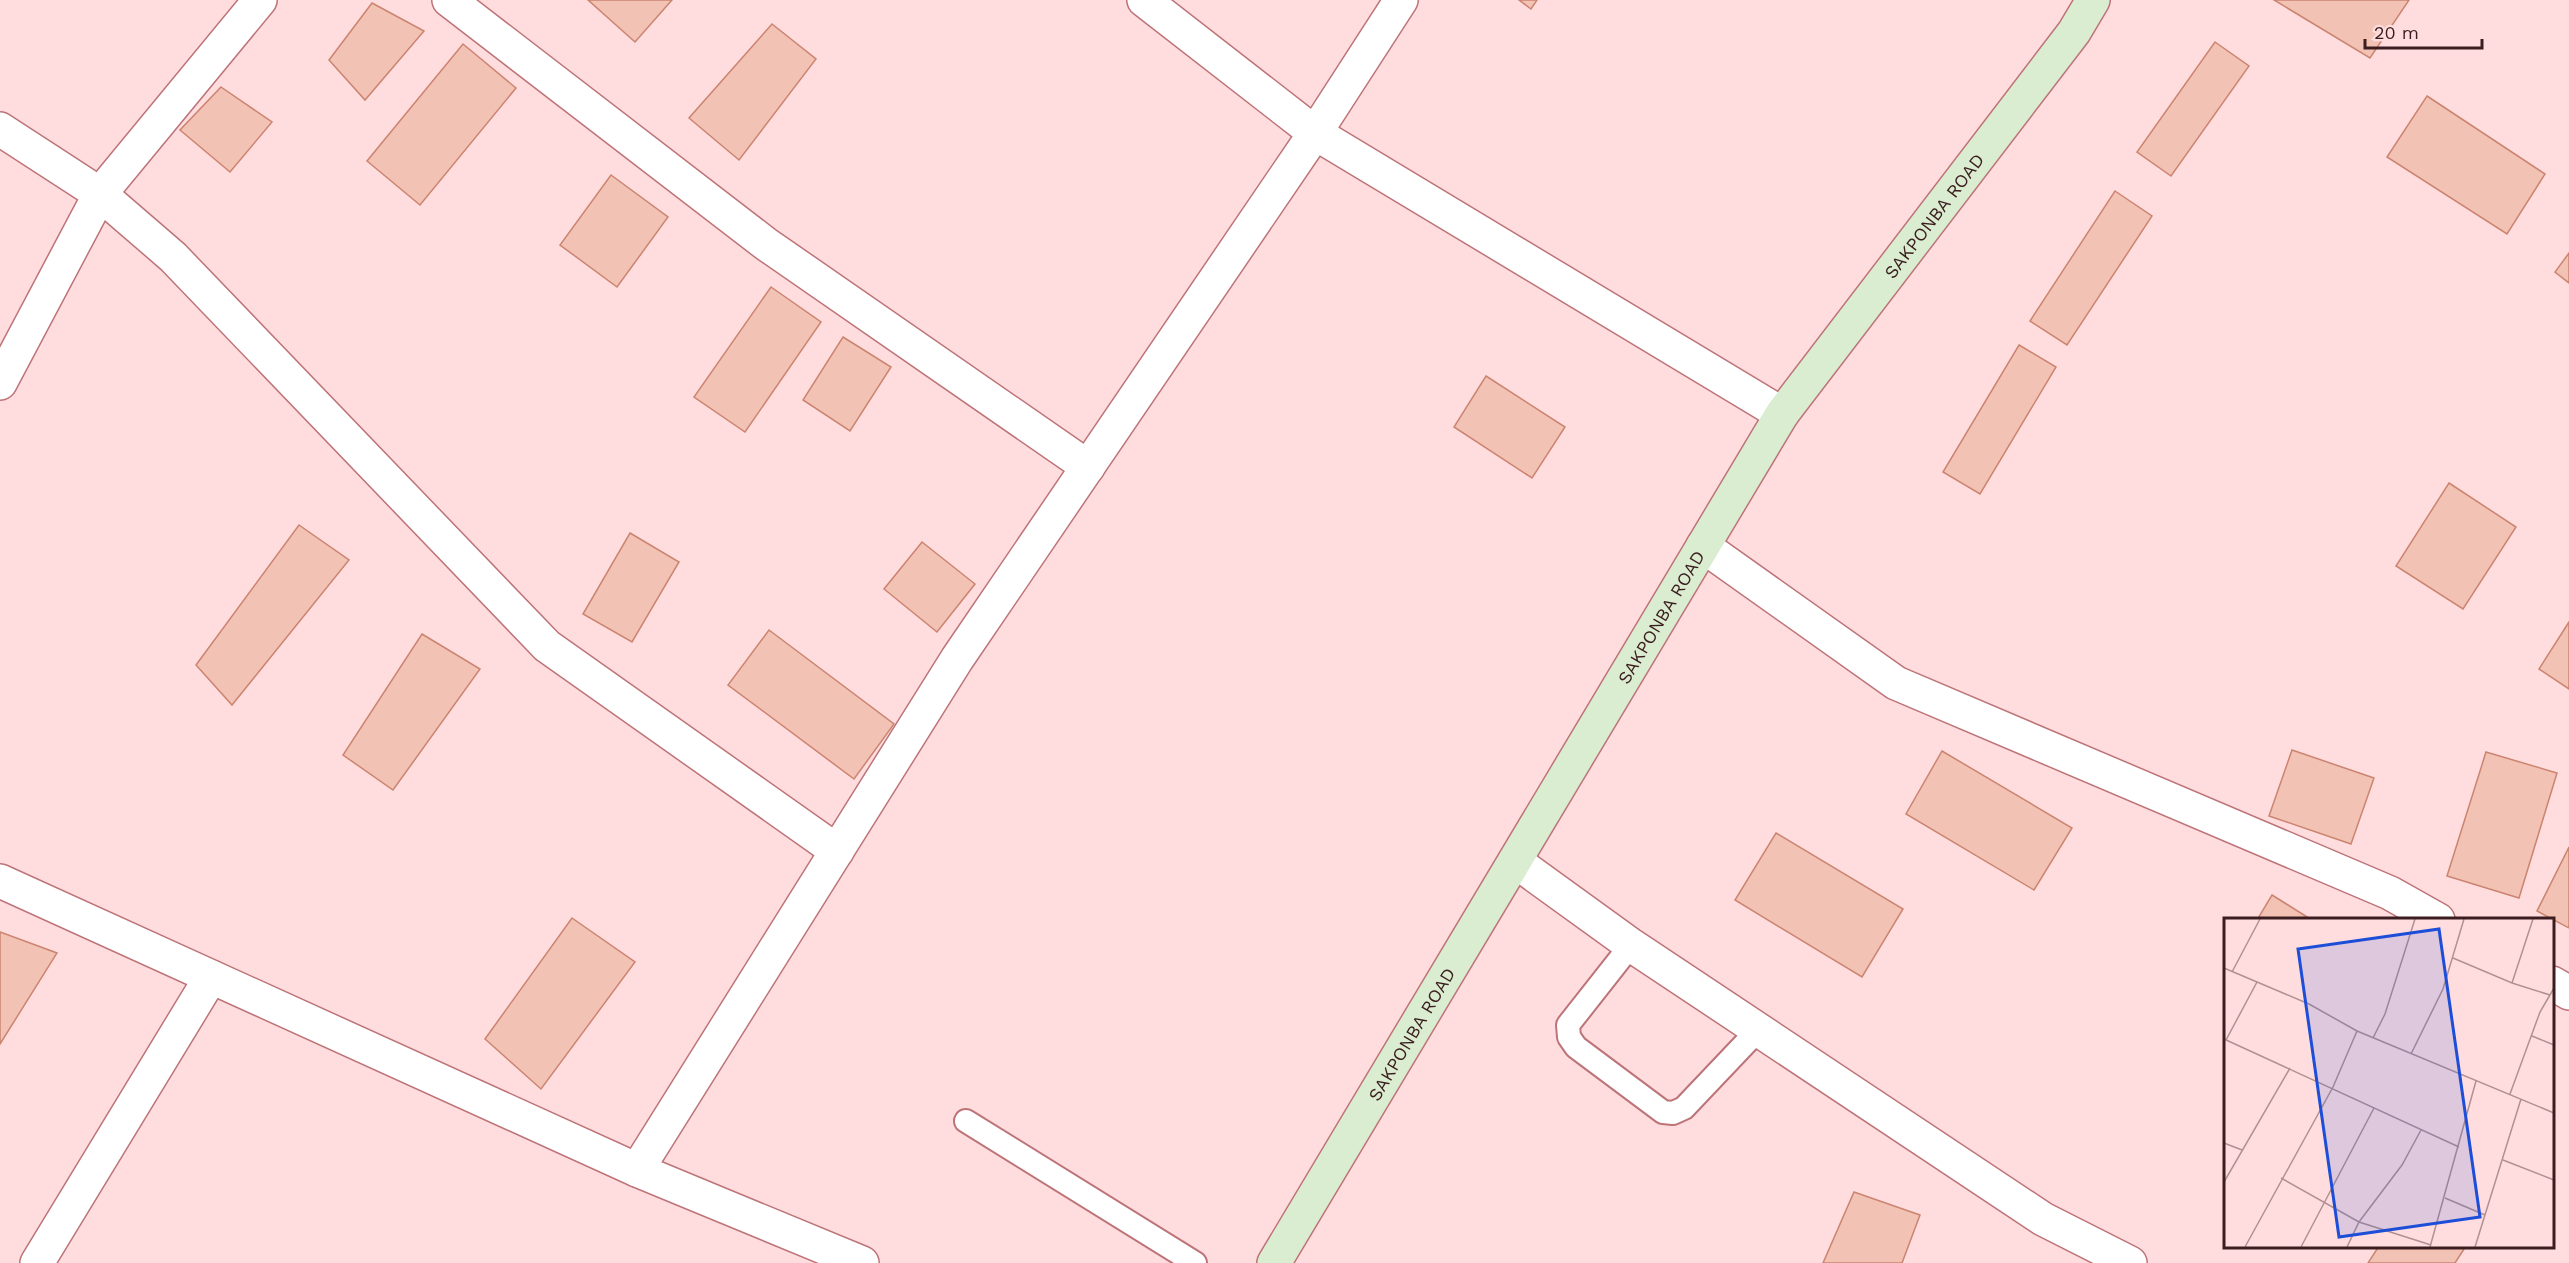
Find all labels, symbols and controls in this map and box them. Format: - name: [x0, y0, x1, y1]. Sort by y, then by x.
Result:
- scale bar: [2365, 12, 2482, 50]
- text: 20 m: [2374, 22, 2419, 43]
- street label: SAKPONBA ROAD: [1879, 149, 1988, 282]
- street label: SAKPONBA ROAD: [1613, 546, 1709, 687]
- inset map: [2224, 918, 2554, 1248]
- street label: SAKPONBA ROAD: [1363, 963, 1459, 1104]

